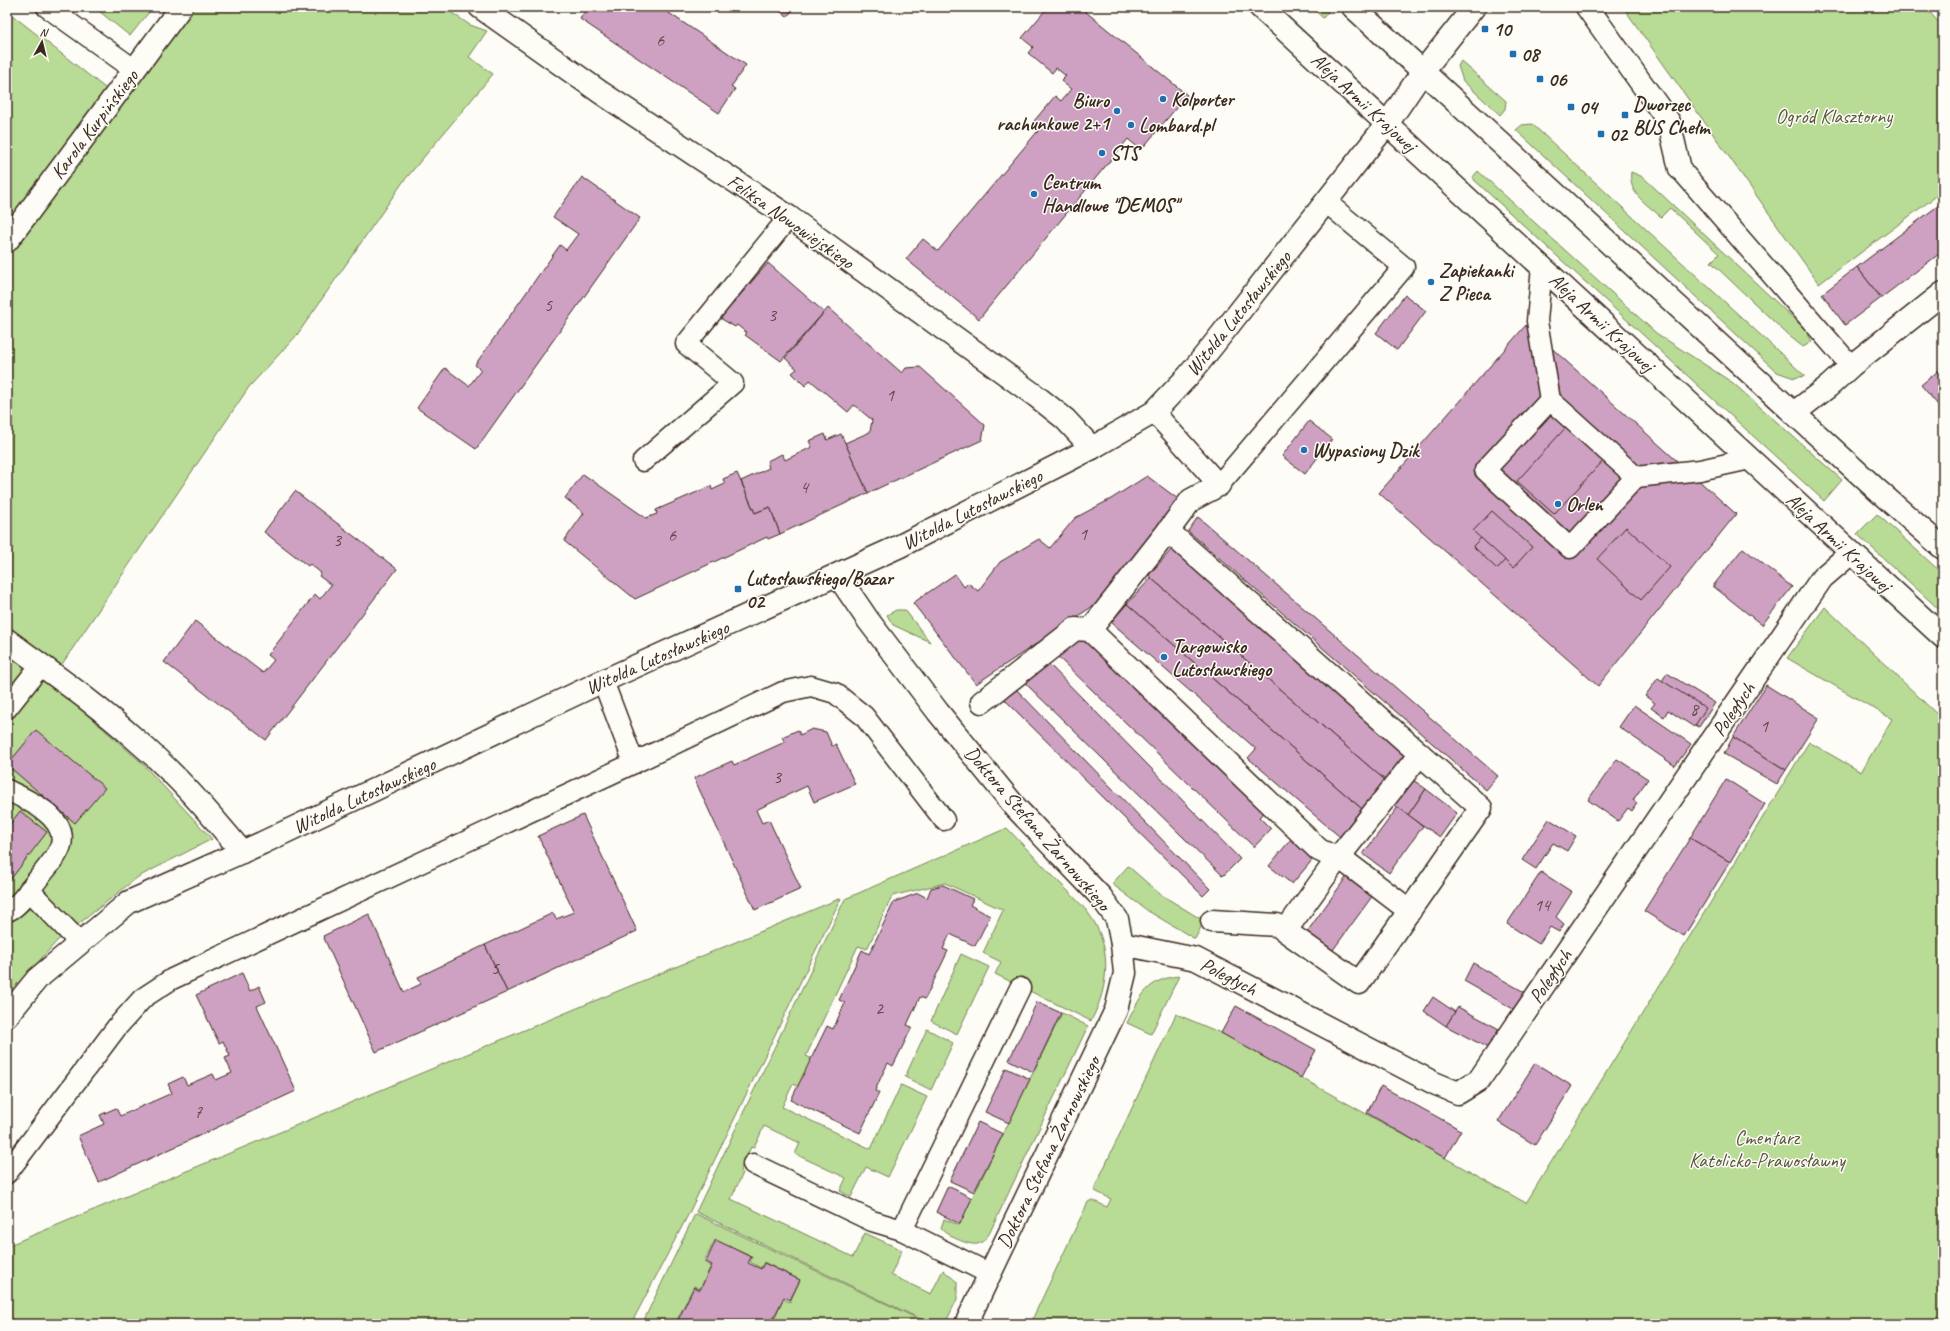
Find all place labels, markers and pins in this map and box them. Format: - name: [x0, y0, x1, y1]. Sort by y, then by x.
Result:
- place label: 10: [1493, 17, 1513, 42]
- marker: 10: [1480, 24, 1490, 34]
- place label: 08: [1521, 42, 1542, 67]
- marker: 08: [1508, 49, 1518, 59]
- place label: 06: [1548, 67, 1568, 92]
- marker: 06: [1535, 74, 1545, 84]
- place label: Kolporter: [1171, 87, 1236, 112]
- place label: Biuro rachunkowe 2+1: [996, 88, 1111, 136]
- place label: Dworzec BUS Chełm: [1633, 92, 1711, 140]
- marker: Kolporter: [1158, 94, 1168, 104]
- place label: 04: [1579, 95, 1600, 120]
- marker: 04: [1566, 102, 1576, 112]
- marker: Biuro rachunkowe 2+1: [1112, 106, 1122, 116]
- marker: Dworzec BUS Chełm: [1620, 110, 1630, 120]
- place label: Lombard.pl: [1139, 113, 1217, 138]
- marker: Lombard.pl: [1126, 120, 1136, 130]
- place label: 02: [1609, 122, 1629, 147]
- marker: 02: [1596, 129, 1606, 139]
- place label: STS: [1110, 141, 1142, 166]
- marker: STS: [1097, 148, 1107, 158]
- place label: Centrum Handlowe "DEMOS": [1042, 170, 1182, 218]
- marker: Centrum Handlowe "DEMOS": [1029, 189, 1039, 199]
- place label: Zapiekanki Z Pieca: [1439, 258, 1516, 306]
- marker: Zapiekanki Z Pieca: [1426, 277, 1436, 287]
- place label: Wypasiony Dzik: [1312, 438, 1421, 464]
- marker: Wypasiony Dzik: [1299, 445, 1309, 455]
- place label: Orlen: [1566, 492, 1605, 517]
- marker: Orlen: [1553, 499, 1563, 509]
- place label: Lutosławskiego/Bazar 02: [746, 566, 896, 614]
- marker: Lutosławskiego/Bazar 02: [733, 584, 743, 594]
- place label: Targowisko Lutosławskiego: [1172, 634, 1273, 682]
- marker: Targowisko Lutosławskiego: [1159, 652, 1169, 662]

